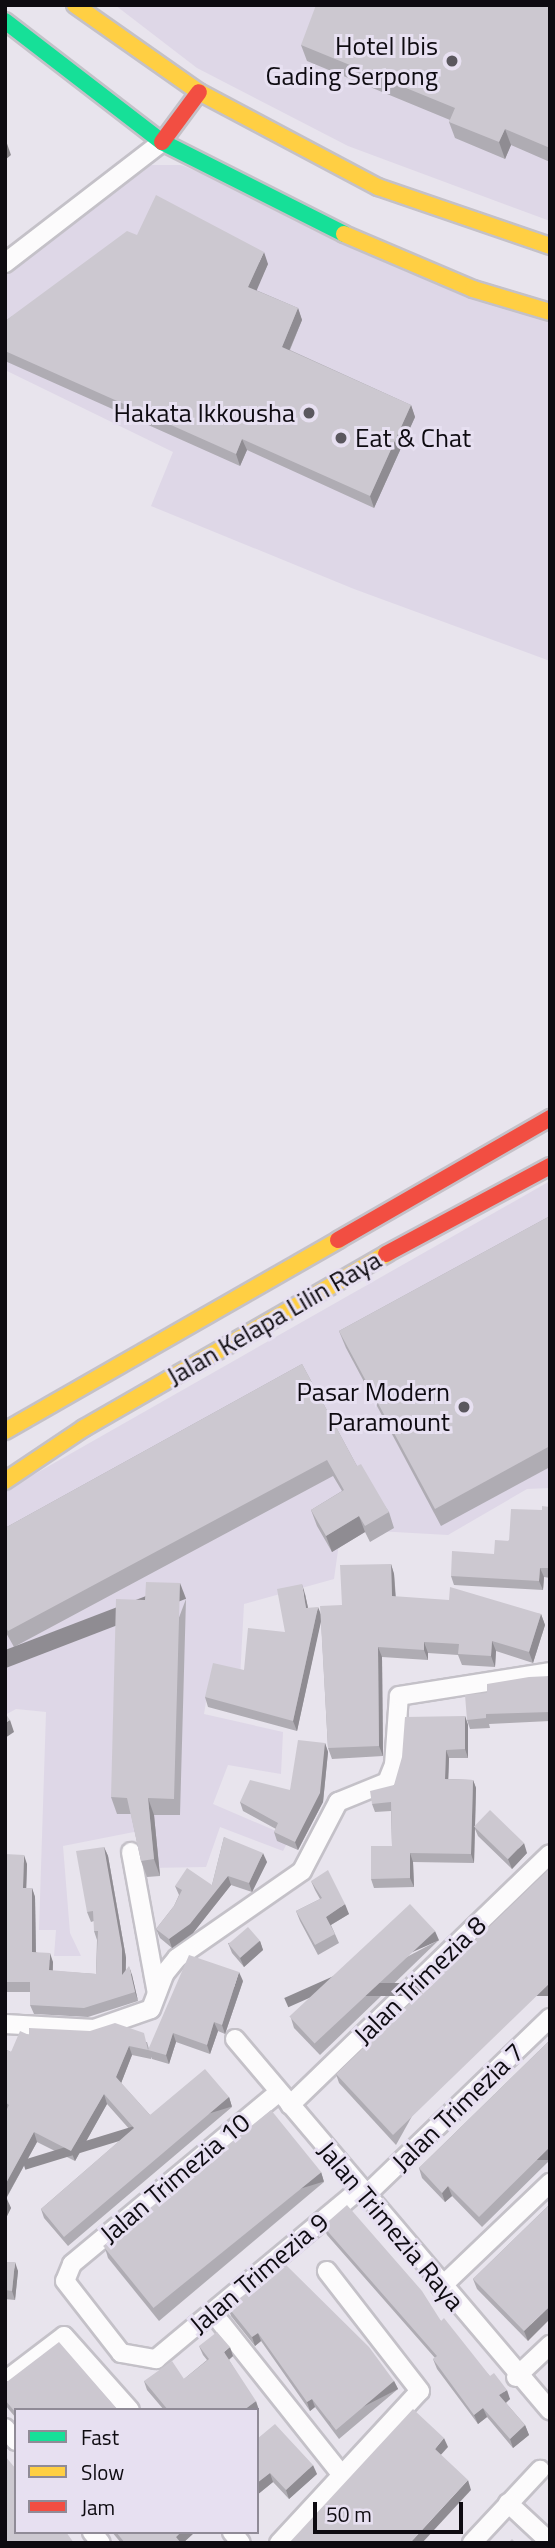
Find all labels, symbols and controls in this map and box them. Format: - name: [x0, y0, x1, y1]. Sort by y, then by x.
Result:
- place label: Hotel Ibis Gading Serpong: [265, 30, 438, 92]
- marker: Hotel Ibis Gading Serpong: [444, 53, 460, 69]
- place label: Hakata Ikkousha: [114, 397, 295, 429]
- marker: Hakata Ikkousha: [301, 405, 317, 421]
- place label: Eat & Chat: [355, 422, 471, 454]
- marker: Eat & Chat: [333, 430, 349, 446]
- street label: Jalan Kelapa Lilin Raya: [161, 1244, 387, 1392]
- place label: Pasar Modern Paramount: [297, 1376, 450, 1438]
- marker: Pasar Modern Paramount: [456, 1399, 472, 1415]
- street label: Jalan Trimezia 8: [348, 1909, 492, 2051]
- street label: Jalan Trimezia 7: [386, 2036, 530, 2178]
- street label: Jalan Trimezia 10: [94, 2106, 256, 2250]
- street label: Jalan Trimezia Raya: [311, 2135, 471, 2317]
- street label: Jalan Trimezia 9: [183, 2206, 335, 2340]
- legend: [14, 2408, 259, 2534]
- text: Fast: [81, 2421, 119, 2453]
- text: Slow: [81, 2456, 124, 2488]
- scale bar: [317, 2488, 468, 2532]
- text: Jam: [81, 2491, 115, 2523]
- text: 50 m: [326, 2498, 372, 2530]

